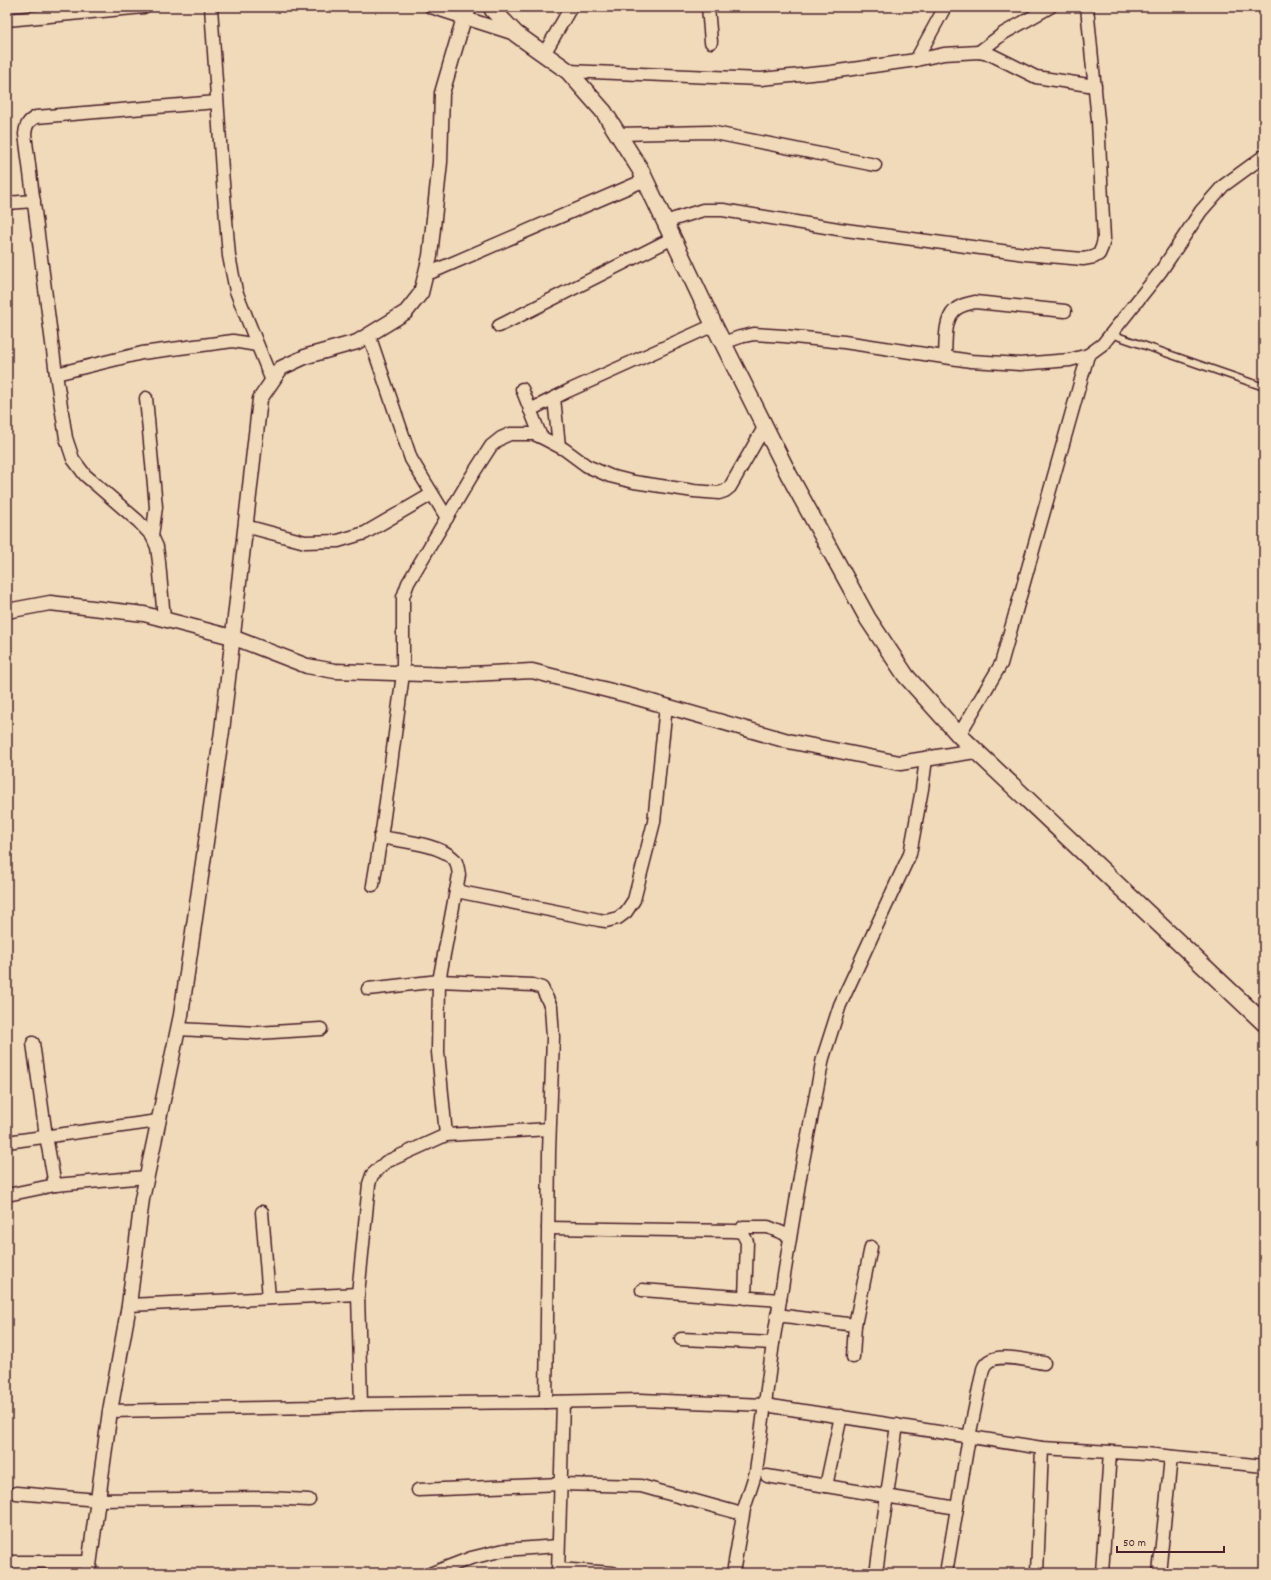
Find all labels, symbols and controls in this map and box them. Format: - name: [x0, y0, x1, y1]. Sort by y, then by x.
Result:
- scale bar: [1117, 1528, 1224, 1554]
- text: 50 m: [1123, 1535, 1146, 1552]

